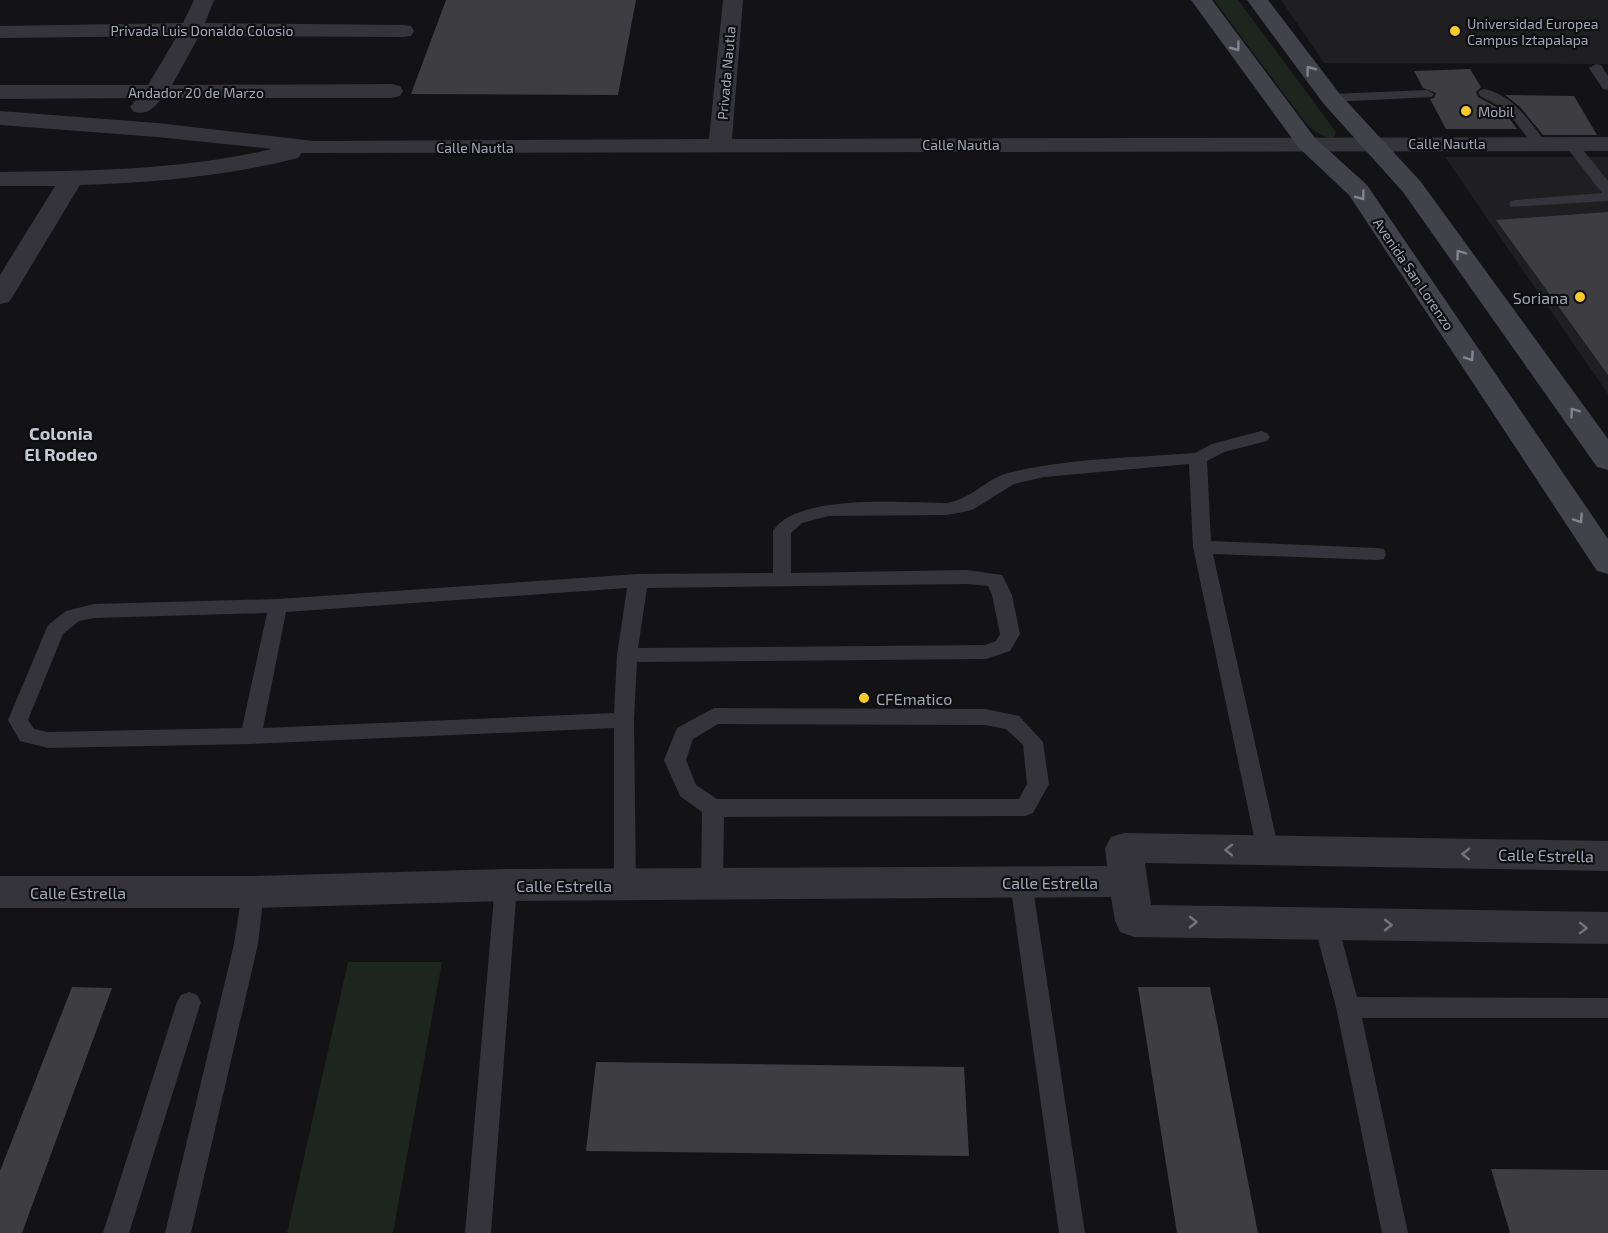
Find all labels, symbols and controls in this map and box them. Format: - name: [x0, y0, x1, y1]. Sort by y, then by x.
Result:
- place label: Universidad Europea Campus Iztapalapa: [1467, 15, 1598, 48]
- street label: Privada Luis Donaldo Colosio: [111, 22, 294, 39]
- marker: Universidad Europea Campus Iztapalapa: [1448, 24, 1462, 38]
- street label: Privada Nautla: [713, 25, 739, 121]
- one-way arrow: [1229, 40, 1240, 51]
- one-way arrow: [1307, 66, 1318, 77]
- street label: Andador 20 de Marzo: [128, 84, 264, 101]
- place label: Mobil: [1478, 103, 1515, 120]
- marker: Mobil: [1459, 104, 1473, 118]
- street label: Calle Nautla: [1408, 135, 1486, 152]
- street label: Calle Nautla: [922, 136, 1000, 153]
- street label: Calle Nautla: [436, 139, 514, 156]
- one-way arrow: [1354, 189, 1365, 200]
- street label: Avenida San Lorenzo: [1370, 215, 1458, 333]
- one-way arrow: [1456, 249, 1467, 260]
- place label: Soriana: [1513, 288, 1568, 307]
- marker: Soriana: [1573, 290, 1587, 304]
- one-way arrow: [1463, 350, 1474, 361]
- one-way arrow: [1570, 408, 1581, 419]
- district label: Colonia El Rodeo: [24, 422, 98, 465]
- one-way arrow: [1571, 513, 1583, 523]
- place label: CFEmatico: [876, 689, 952, 708]
- marker: CFEmatico: [857, 691, 871, 705]
- one-way arrow: [1224, 844, 1233, 856]
- street label: Calle Estrella: [1498, 845, 1594, 865]
- one-way arrow: [1461, 847, 1470, 860]
- street label: Calle Estrella: [1002, 873, 1098, 892]
- street label: Calle Estrella: [516, 876, 612, 895]
- street label: Calle Estrella: [30, 883, 126, 902]
- one-way arrow: [1188, 915, 1197, 928]
- one-way arrow: [1383, 919, 1392, 931]
- one-way arrow: [1578, 922, 1587, 934]

